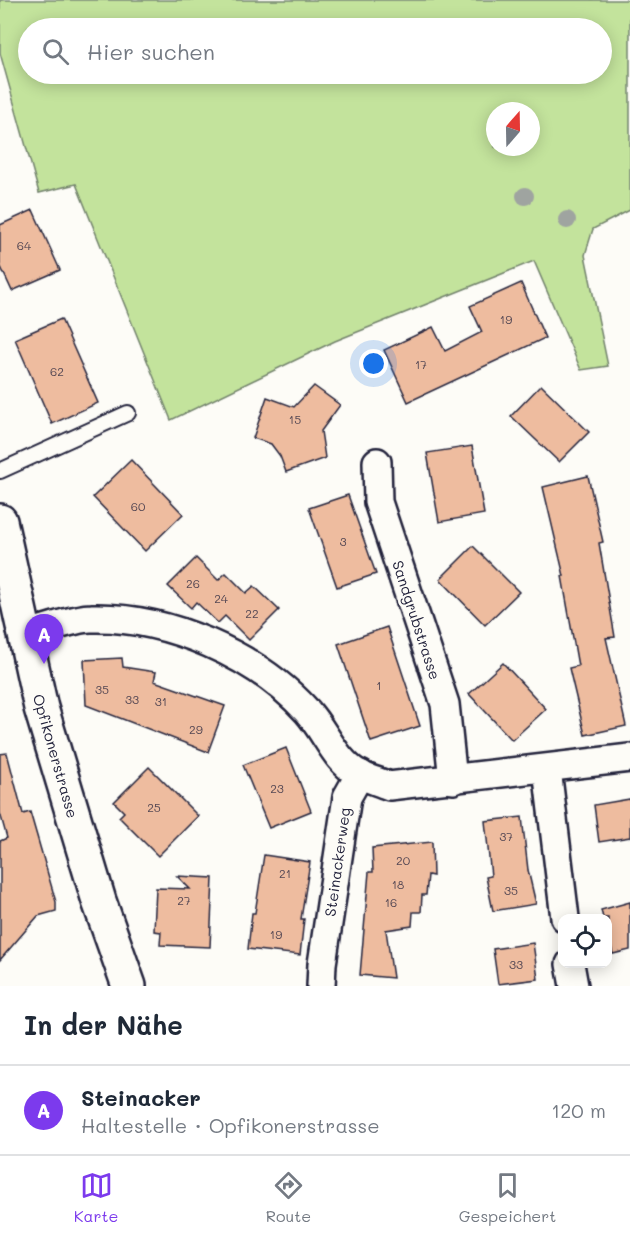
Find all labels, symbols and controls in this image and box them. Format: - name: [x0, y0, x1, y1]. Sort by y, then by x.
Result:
- search box: [18, 18, 612, 84]
- icon: search: [39, 35, 72, 68]
- text: Hier suchen: [87, 37, 215, 66]
- north arrow: [486, 102, 540, 156]
- house number: 64: [17, 237, 31, 253]
- house number: 19: [500, 311, 512, 327]
- your location: [359, 349, 388, 378]
- house number: 17: [415, 356, 427, 372]
- house number: 62: [50, 363, 64, 379]
- house number: 15: [289, 411, 301, 427]
- house number: 60: [131, 498, 146, 514]
- house number: 3: [339, 533, 347, 549]
- street label: Sandgrubstrasse: [388, 558, 446, 682]
- house number: 26: [186, 575, 200, 591]
- house number: 24: [214, 590, 228, 606]
- house number: 22: [245, 605, 259, 621]
- pin: A: [24, 614, 63, 664]
- house number: 1: [376, 677, 382, 693]
- house number: 35: [95, 681, 109, 697]
- house number: 33: [125, 691, 139, 707]
- street label: Opfikonerstrasse: [29, 692, 83, 820]
- house number: 31: [155, 693, 167, 709]
- house number: 29: [189, 721, 203, 737]
- house number: 23: [270, 780, 284, 796]
- house number: 25: [147, 799, 161, 815]
- street label: Steinackerweg: [319, 806, 355, 918]
- house number: 37: [499, 828, 513, 844]
- house number: 20: [396, 852, 411, 868]
- house number: 21: [279, 865, 291, 881]
- house number: 18: [392, 876, 404, 892]
- house number: 35: [504, 882, 518, 898]
- house number: 27: [177, 892, 191, 908]
- house number: 16: [385, 894, 397, 910]
- map controls: [558, 914, 612, 968]
- button: locate: [558, 914, 612, 968]
- house number: 19: [270, 926, 282, 942]
- house number: 33: [509, 956, 523, 972]
- text: In der Nähe: [24, 1008, 183, 1042]
- text: Steinacker: [81, 1083, 201, 1112]
- text: A: [37, 1097, 50, 1123]
- text: 120 m: [551, 1097, 606, 1123]
- text: Haltestelle · Opfikonerstrasse: [81, 1112, 380, 1138]
- tab: Karte: [74, 1169, 118, 1226]
- tab: Route: [266, 1169, 311, 1226]
- tab: Gespeichert: [459, 1169, 556, 1226]

